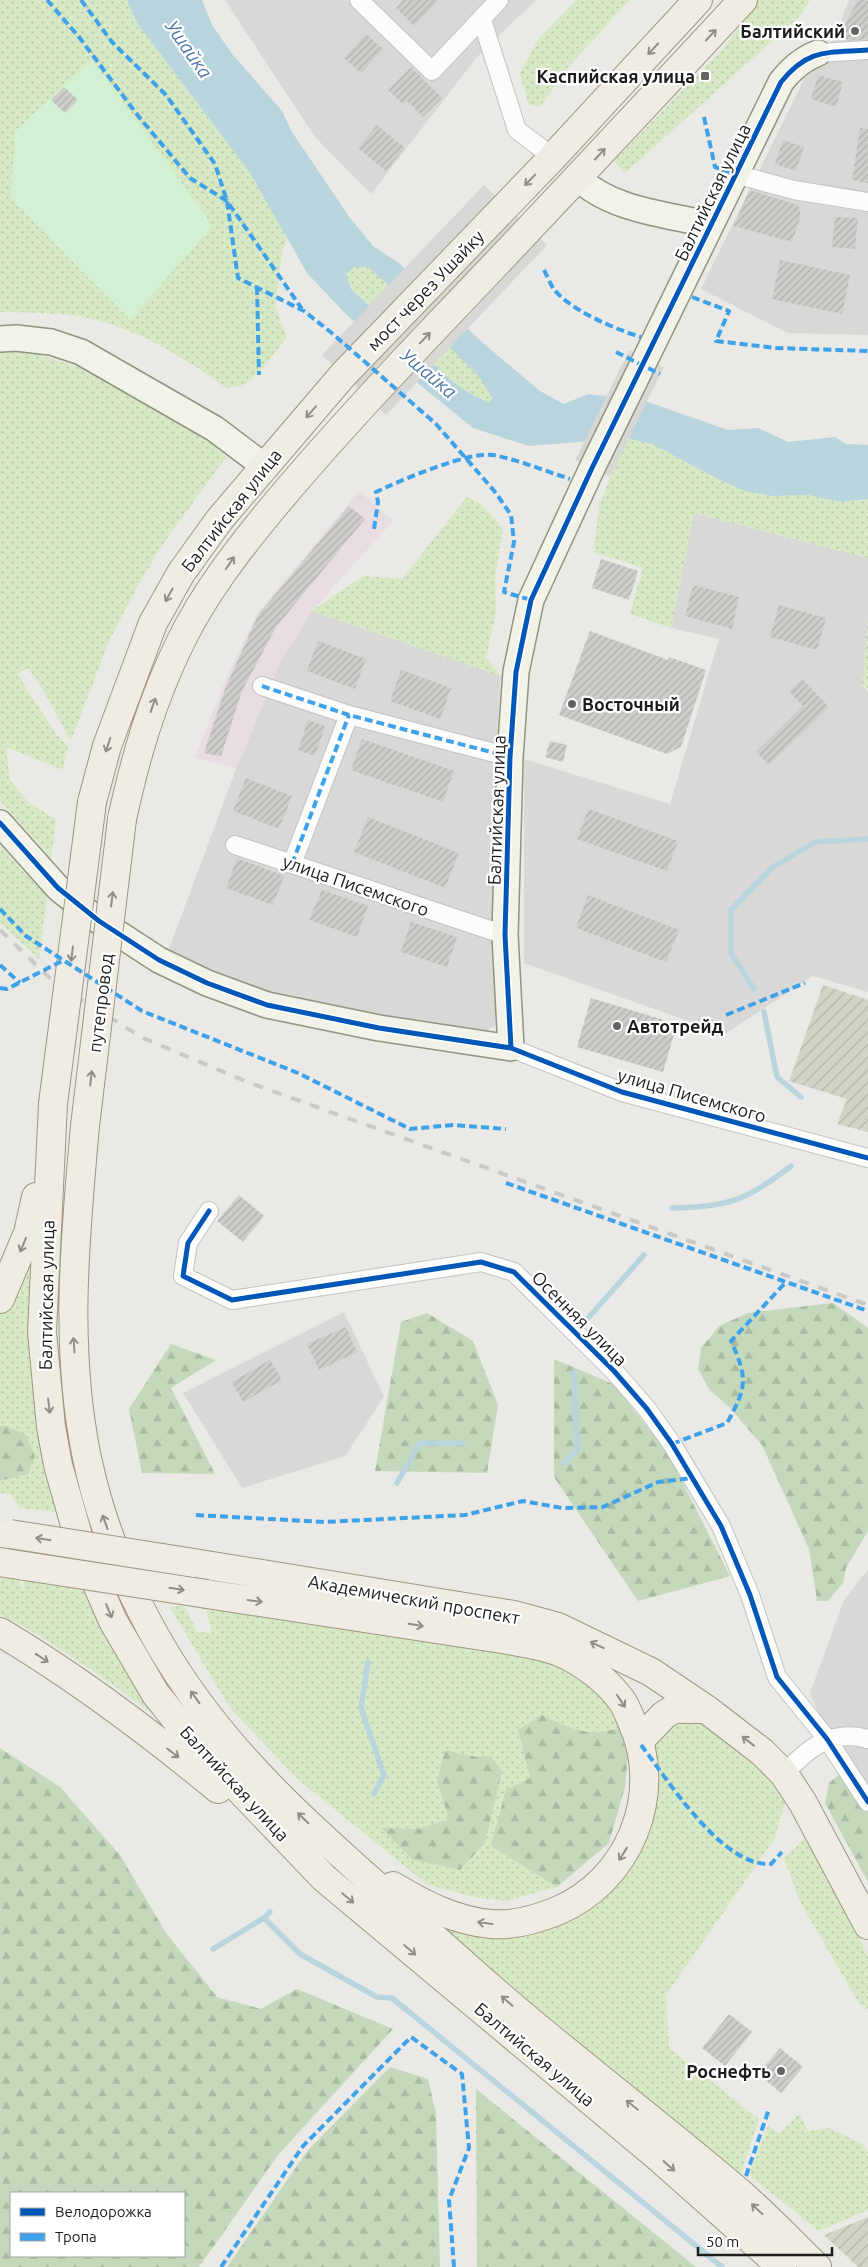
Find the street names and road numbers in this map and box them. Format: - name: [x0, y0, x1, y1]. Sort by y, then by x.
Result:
- street label: Балтийская улица: [670, 120, 754, 264]
- street label: мост через Ушайку: [362, 225, 488, 354]
- street label: Балтийская улица: [177, 445, 285, 575]
- street label: Балтийская улица: [483, 735, 509, 885]
- street label: улица Писемского: [280, 851, 432, 919]
- street label: путепровод: [84, 952, 116, 1054]
- street label: улица Писемского: [615, 1064, 769, 1126]
- street label: Балтийская улица: [35, 1220, 57, 1370]
- street label: Осенняя улица: [528, 1266, 632, 1370]
- street label: Академический проспект: [307, 1571, 521, 1627]
- street label: Балтийская улица: [176, 1721, 294, 1845]
- street label: Балтийская улица: [471, 1998, 599, 2110]

